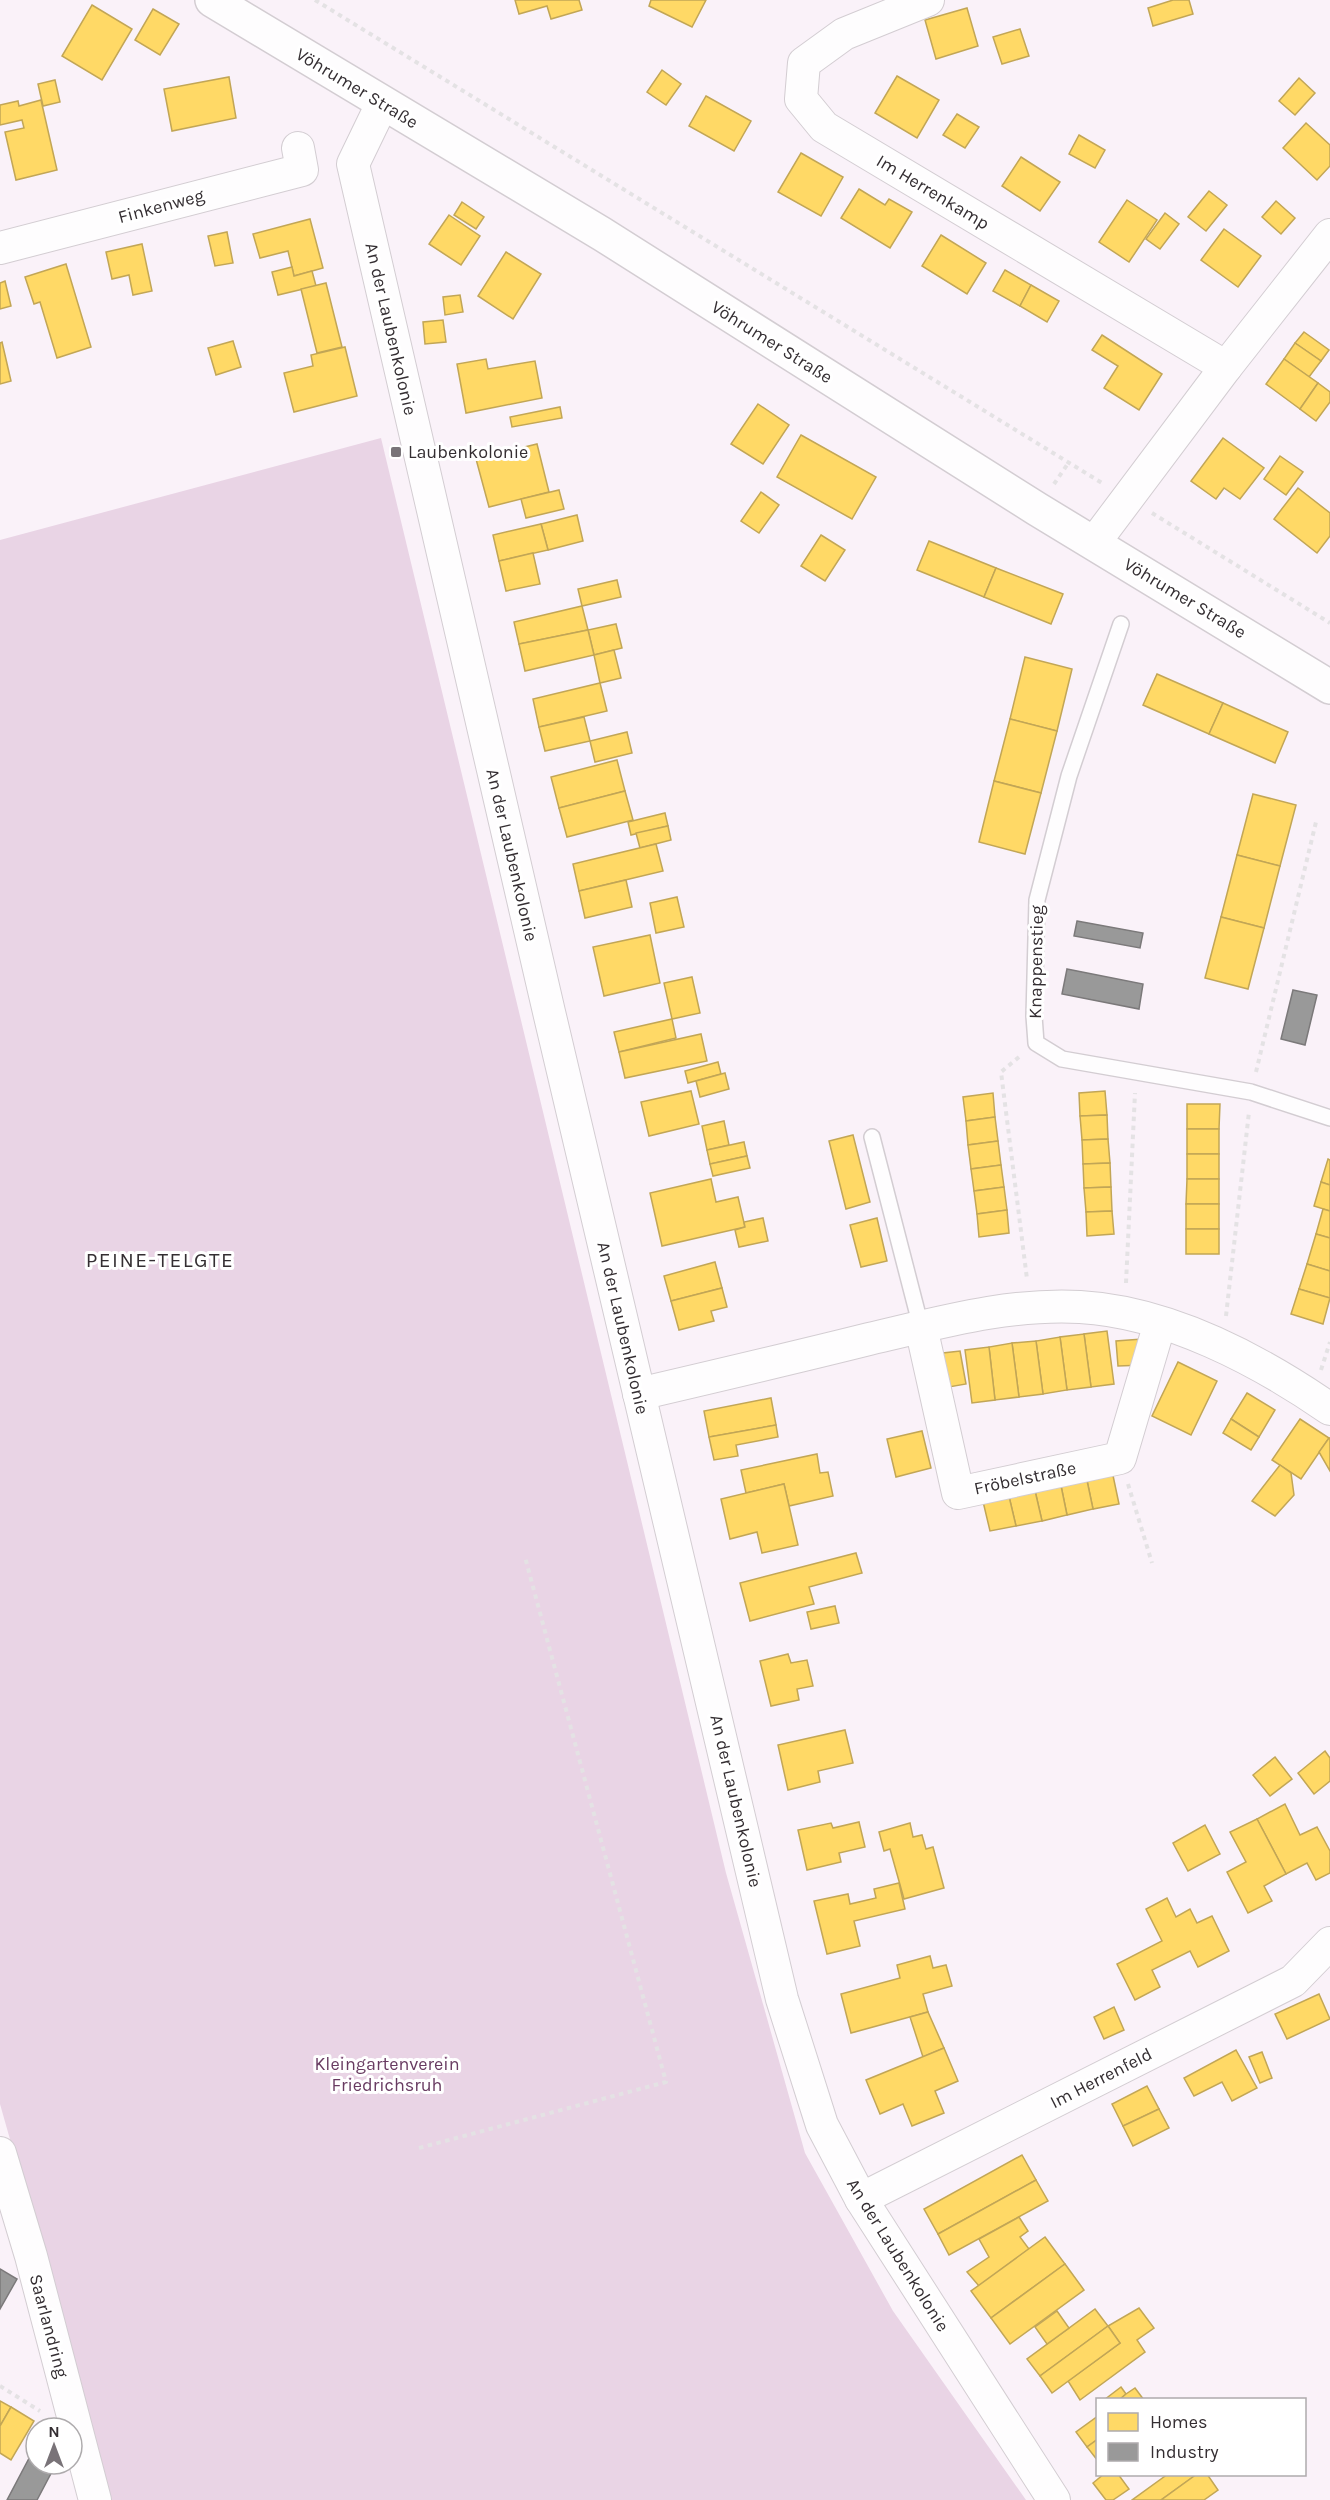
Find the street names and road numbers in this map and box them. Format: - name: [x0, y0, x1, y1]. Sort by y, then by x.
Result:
- street label: Vöhrumer Straße: [292, 43, 422, 133]
- street label: Im Herrenkamp: [872, 150, 994, 234]
- street label: Finkenweg: [115, 184, 207, 228]
- street label: An der Laubenkolonie: [360, 241, 422, 417]
- street label: Vöhrumer Straße: [707, 296, 837, 388]
- street label: Vöhrumer Straße: [1120, 553, 1250, 643]
- street label: An der Laubenkolonie: [481, 767, 543, 943]
- street label: Knappenstieg: [1024, 905, 1048, 1019]
- street label: An der Laubenkolonie: [592, 1240, 654, 1416]
- street label: Fröbelstraße: [972, 1456, 1078, 1500]
- street label: An der Laubenkolonie: [705, 1713, 767, 1889]
- street label: Im Herrenfeld: [1046, 2043, 1156, 2113]
- street label: An der Laubenkolonie: [842, 2174, 954, 2336]
- street label: Saarlandring: [25, 2272, 73, 2380]

